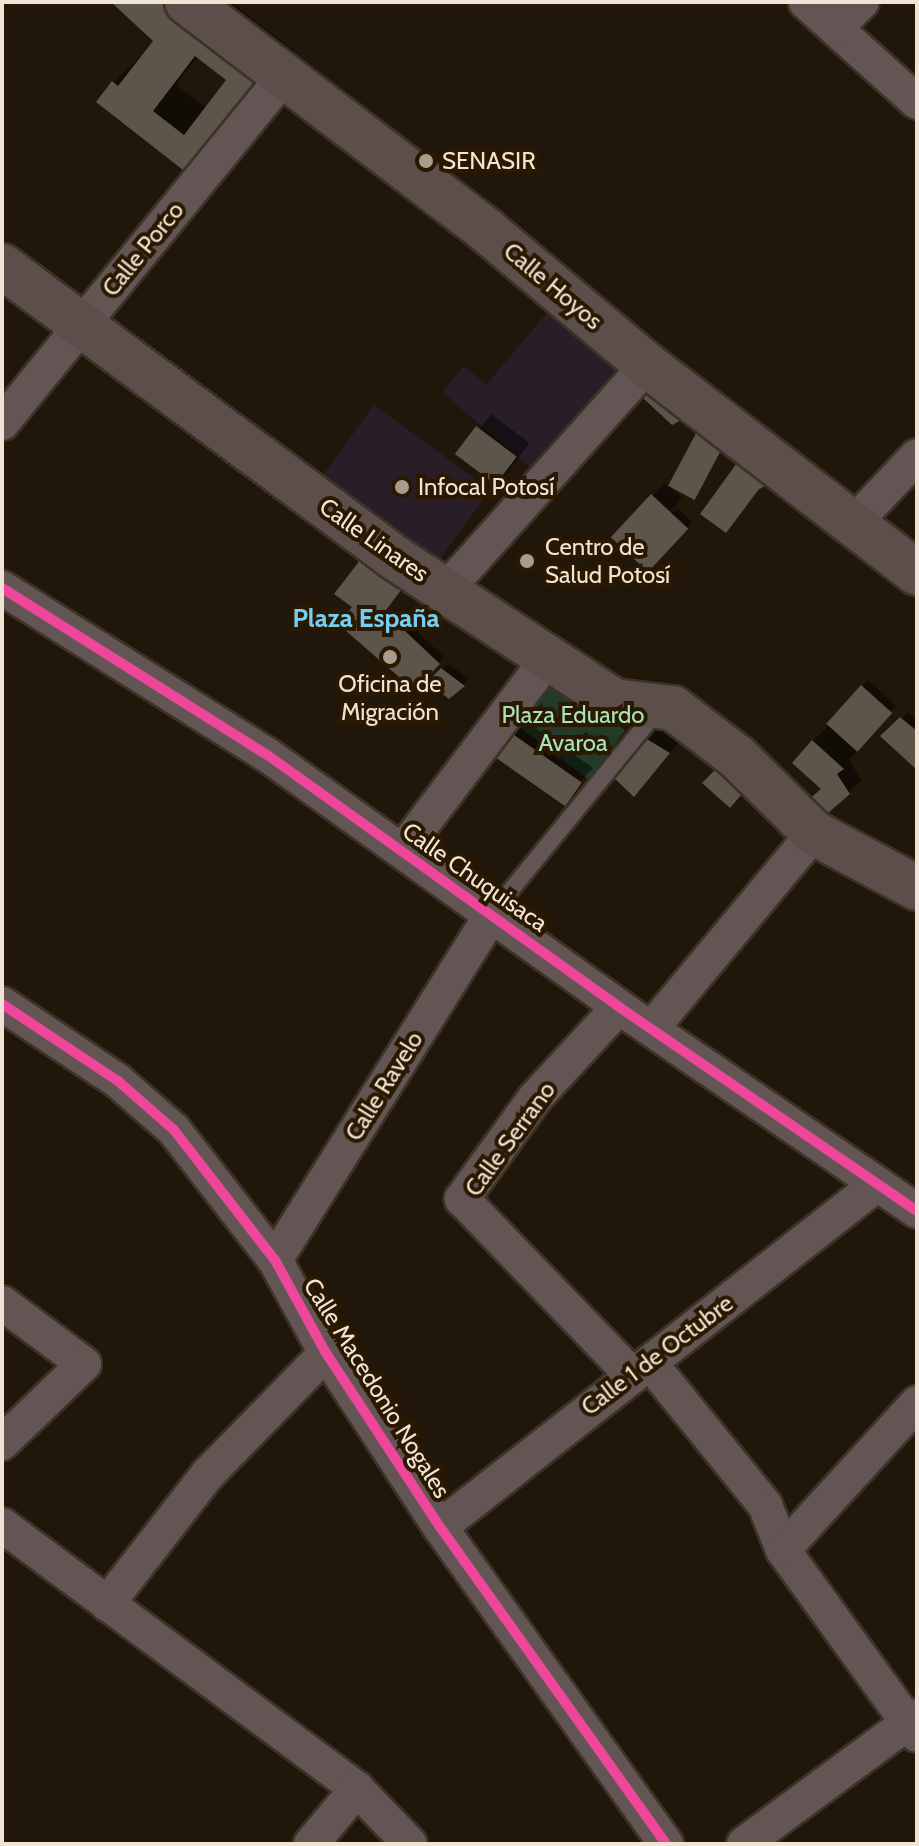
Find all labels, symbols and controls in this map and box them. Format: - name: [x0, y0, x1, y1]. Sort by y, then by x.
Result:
- place label: SENASIR: [442, 147, 536, 175]
- marker: SENASIR: [417, 152, 435, 170]
- street label: Calle Porco: [96, 196, 190, 302]
- street label: Calle Hoyos: [498, 236, 608, 336]
- place label: Infocal Potosí: [418, 473, 554, 501]
- marker: Infocal Potosí: [393, 478, 411, 496]
- street label: Calle Linares: [314, 492, 434, 588]
- place label: Centro de Salud Potosí: [545, 533, 670, 589]
- marker: Centro de Salud Potosí: [516, 550, 538, 572]
- district label: Plaza España: [292, 603, 440, 635]
- marker: Oficina de Migración: [381, 648, 399, 666]
- place label: Oficina de Migración: [338, 670, 442, 726]
- park label: Plaza Eduardo Avaroa: [501, 701, 645, 757]
- street label: Calle Chuquisaca: [397, 816, 553, 938]
- street label: Calle Ravelo: [339, 1026, 429, 1146]
- street label: Calle Serrano: [459, 1076, 561, 1202]
- street label: Calle Macedonio Nogales: [298, 1273, 456, 1503]
- street label: Calle 1 de Octubre: [576, 1289, 738, 1421]

